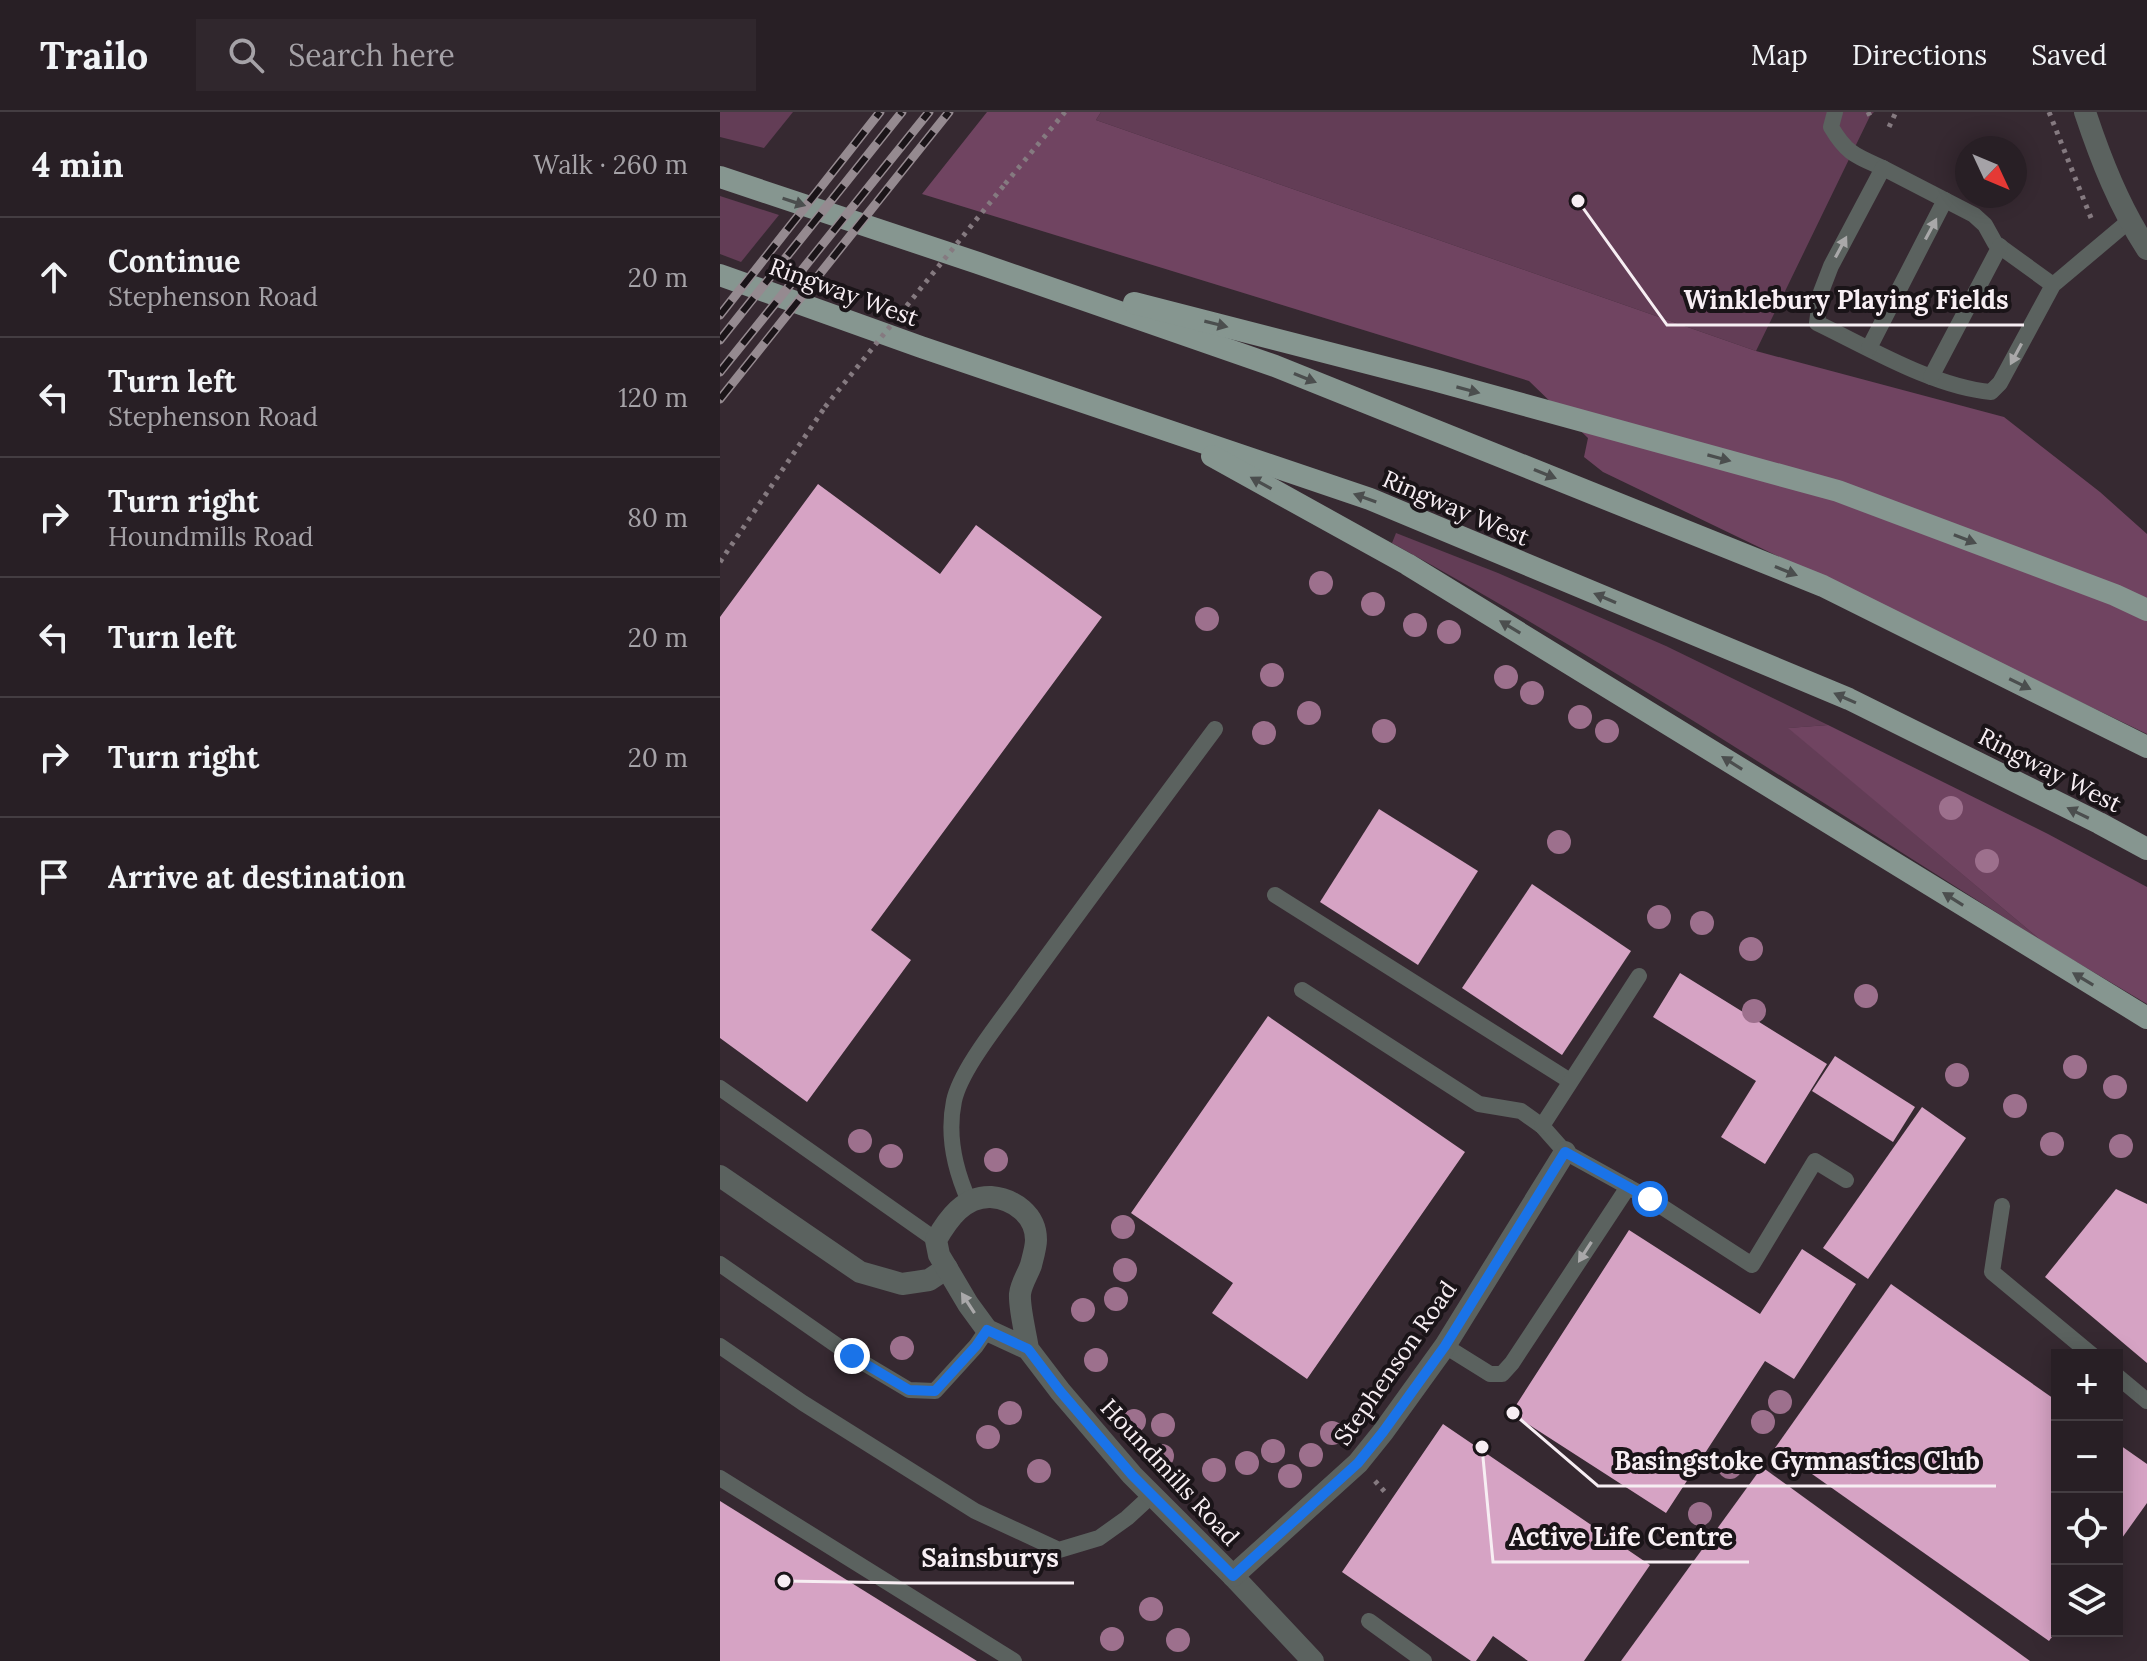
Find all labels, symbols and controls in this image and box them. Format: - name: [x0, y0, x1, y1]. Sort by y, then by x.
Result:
- search box: [196, 19, 756, 91]
- text: Trailo: [40, 31, 148, 79]
- icon: search: [224, 33, 268, 77]
- text: Search here: [288, 36, 455, 74]
- text: Map: [1751, 37, 1808, 73]
- text: Directions: [1852, 37, 1987, 73]
- text: Saved: [2031, 37, 2107, 73]
- north arrow: [1955, 136, 2027, 208]
- text: 4 min: [32, 143, 124, 186]
- text: Walk · 260 m: [533, 148, 688, 181]
- one-way arrow: [782, 196, 806, 209]
- one-way arrow: [1924, 217, 1937, 240]
- one-way arrow: [1834, 236, 1848, 258]
- text: Continue: [108, 242, 240, 280]
- street label: Ringway West: [765, 251, 923, 334]
- icon: ahead: [32, 255, 76, 299]
- text: 20 m: [628, 261, 688, 294]
- callout: Winklebury Playing Fields: [1667, 275, 2024, 325]
- text: Stephenson Road: [108, 280, 318, 313]
- text: Winklebury Playing Fields: [1683, 283, 2009, 316]
- one-way arrow: [1204, 319, 1229, 331]
- one-way arrow: [2010, 342, 2023, 365]
- text: Turn left: [108, 362, 236, 400]
- one-way arrow: [1293, 371, 1317, 384]
- icon: left: [32, 375, 76, 419]
- text: 120 m: [618, 381, 688, 414]
- one-way arrow: [1455, 384, 1480, 396]
- text: Stephenson Road: [108, 400, 318, 433]
- one-way arrow: [1707, 452, 1731, 465]
- street label: Ringway West: [1378, 463, 1535, 553]
- one-way arrow: [1533, 468, 1557, 481]
- one-way arrow: [1250, 476, 1272, 490]
- text: Turn right: [108, 482, 259, 520]
- one-way arrow: [1353, 491, 1377, 504]
- icon: right: [32, 495, 76, 539]
- text: 80 m: [627, 501, 688, 534]
- text: Houndmills Road: [108, 520, 314, 553]
- one-way arrow: [1954, 533, 1978, 545]
- one-way arrow: [1774, 565, 1798, 578]
- one-way arrow: [1593, 591, 1617, 604]
- icon: left: [32, 615, 76, 659]
- text: Turn left: [108, 618, 236, 656]
- one-way arrow: [1499, 620, 1521, 634]
- text: 20 m: [628, 621, 688, 654]
- one-way arrow: [2009, 678, 2032, 691]
- one-way arrow: [1833, 691, 1857, 705]
- street label: Ringway West: [1973, 721, 2127, 820]
- icon: right: [32, 735, 76, 779]
- text: Turn right: [108, 738, 259, 776]
- text: 20 m: [628, 741, 688, 774]
- one-way arrow: [1721, 756, 1743, 770]
- one-way arrow: [2066, 806, 2089, 819]
- icon: arrive: [32, 855, 76, 899]
- text: Arrive at destination: [108, 858, 406, 896]
- one-way arrow: [1942, 893, 1964, 907]
- one-way arrow: [2072, 972, 2094, 986]
- route start: [1632, 1181, 1668, 1217]
- one-way arrow: [1578, 1242, 1593, 1263]
- street label: Stephenson Road: [1327, 1275, 1463, 1451]
- one-way arrow: [962, 1292, 976, 1314]
- route end: [834, 1338, 870, 1374]
- map controls: [2051, 1349, 2123, 1637]
- button: +: [2051, 1349, 2123, 1421]
- street label: Houndmills Road: [1094, 1392, 1246, 1552]
- button: −: [2051, 1421, 2123, 1493]
- callout: Basingstoke Gymnastics Club: [1598, 1436, 1996, 1486]
- text: Basingstoke Gymnastics Club: [1614, 1444, 1980, 1477]
- button: locate: [2051, 1493, 2123, 1565]
- callout: Active Life Centre: [1493, 1512, 1749, 1562]
- text: Active Life Centre: [1509, 1520, 1733, 1553]
- callout: Sainsburys: [905, 1533, 1074, 1583]
- text: Sainsburys: [921, 1541, 1059, 1574]
- button: layers: [2051, 1565, 2123, 1637]

